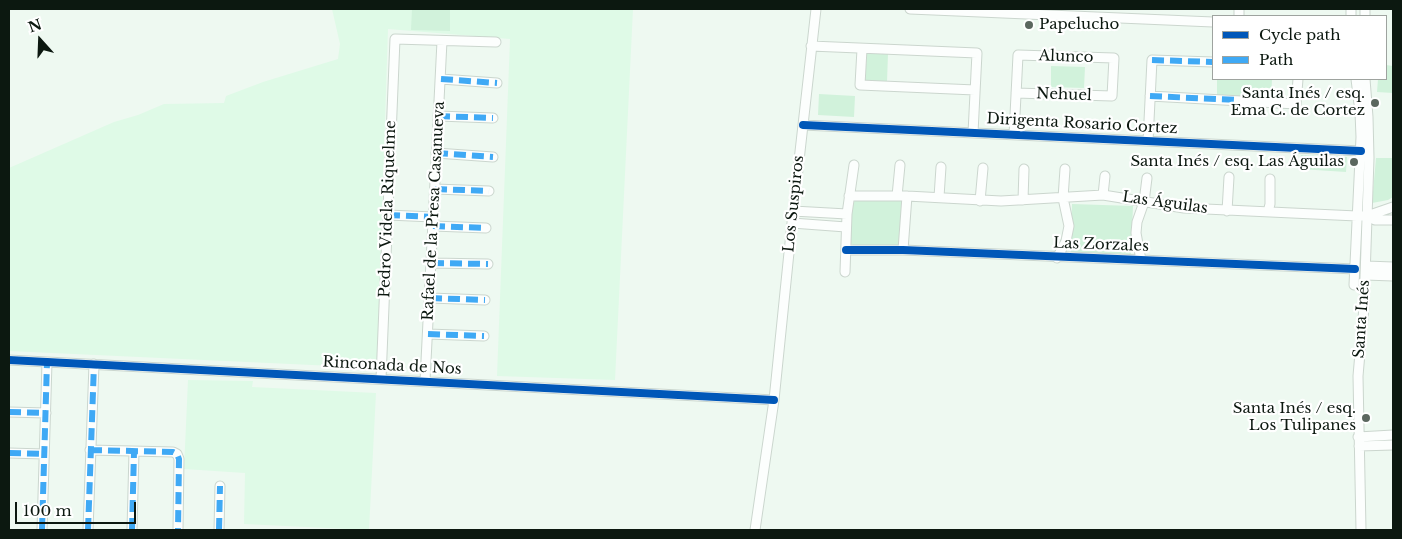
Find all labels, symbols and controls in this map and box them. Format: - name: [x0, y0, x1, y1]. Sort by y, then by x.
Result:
- north arrow: [15, 15, 65, 65]
- text: N: [26, 15, 44, 37]
- legend: [1212, 15, 1387, 80]
- place label: Papelucho: [1039, 16, 1119, 34]
- marker: Papelucho: [1023, 19, 1035, 31]
- text: Cycle path: [1259, 25, 1341, 44]
- street label: Alunco: [1038, 47, 1094, 67]
- text: Path: [1259, 50, 1293, 69]
- street label: Nehuel: [1036, 85, 1092, 105]
- place label: Santa Inés / esq. Ema C. de Cortez: [1230, 85, 1365, 120]
- marker: Santa Inés / esq. Ema C. de Cortez: [1369, 97, 1381, 109]
- street label: Rafael de la Presa Casanueva: [419, 101, 449, 321]
- street label: Dirigenta Rosario Cortez: [986, 110, 1178, 138]
- street label: Pedro Videla Riquelme: [376, 120, 400, 298]
- place label: Santa Inés / esq. Las Águilas: [1130, 153, 1344, 171]
- street label: Los Suspiros: [780, 155, 808, 253]
- marker: Santa Inés / esq. Las Águilas: [1348, 156, 1360, 168]
- street label: Las Águilas: [1121, 188, 1209, 218]
- street label: Las Zorzales: [1053, 234, 1149, 256]
- street label: Santa Inés: [1350, 279, 1374, 359]
- street label: Rinconada de Nos: [322, 353, 462, 379]
- place label: Santa Inés / esq. Los Tulipanes: [1233, 400, 1356, 435]
- marker: Santa Inés / esq. Los Tulipanes: [1360, 412, 1372, 424]
- scale bar: [18, 492, 139, 524]
- text: 100 m: [23, 501, 72, 520]

